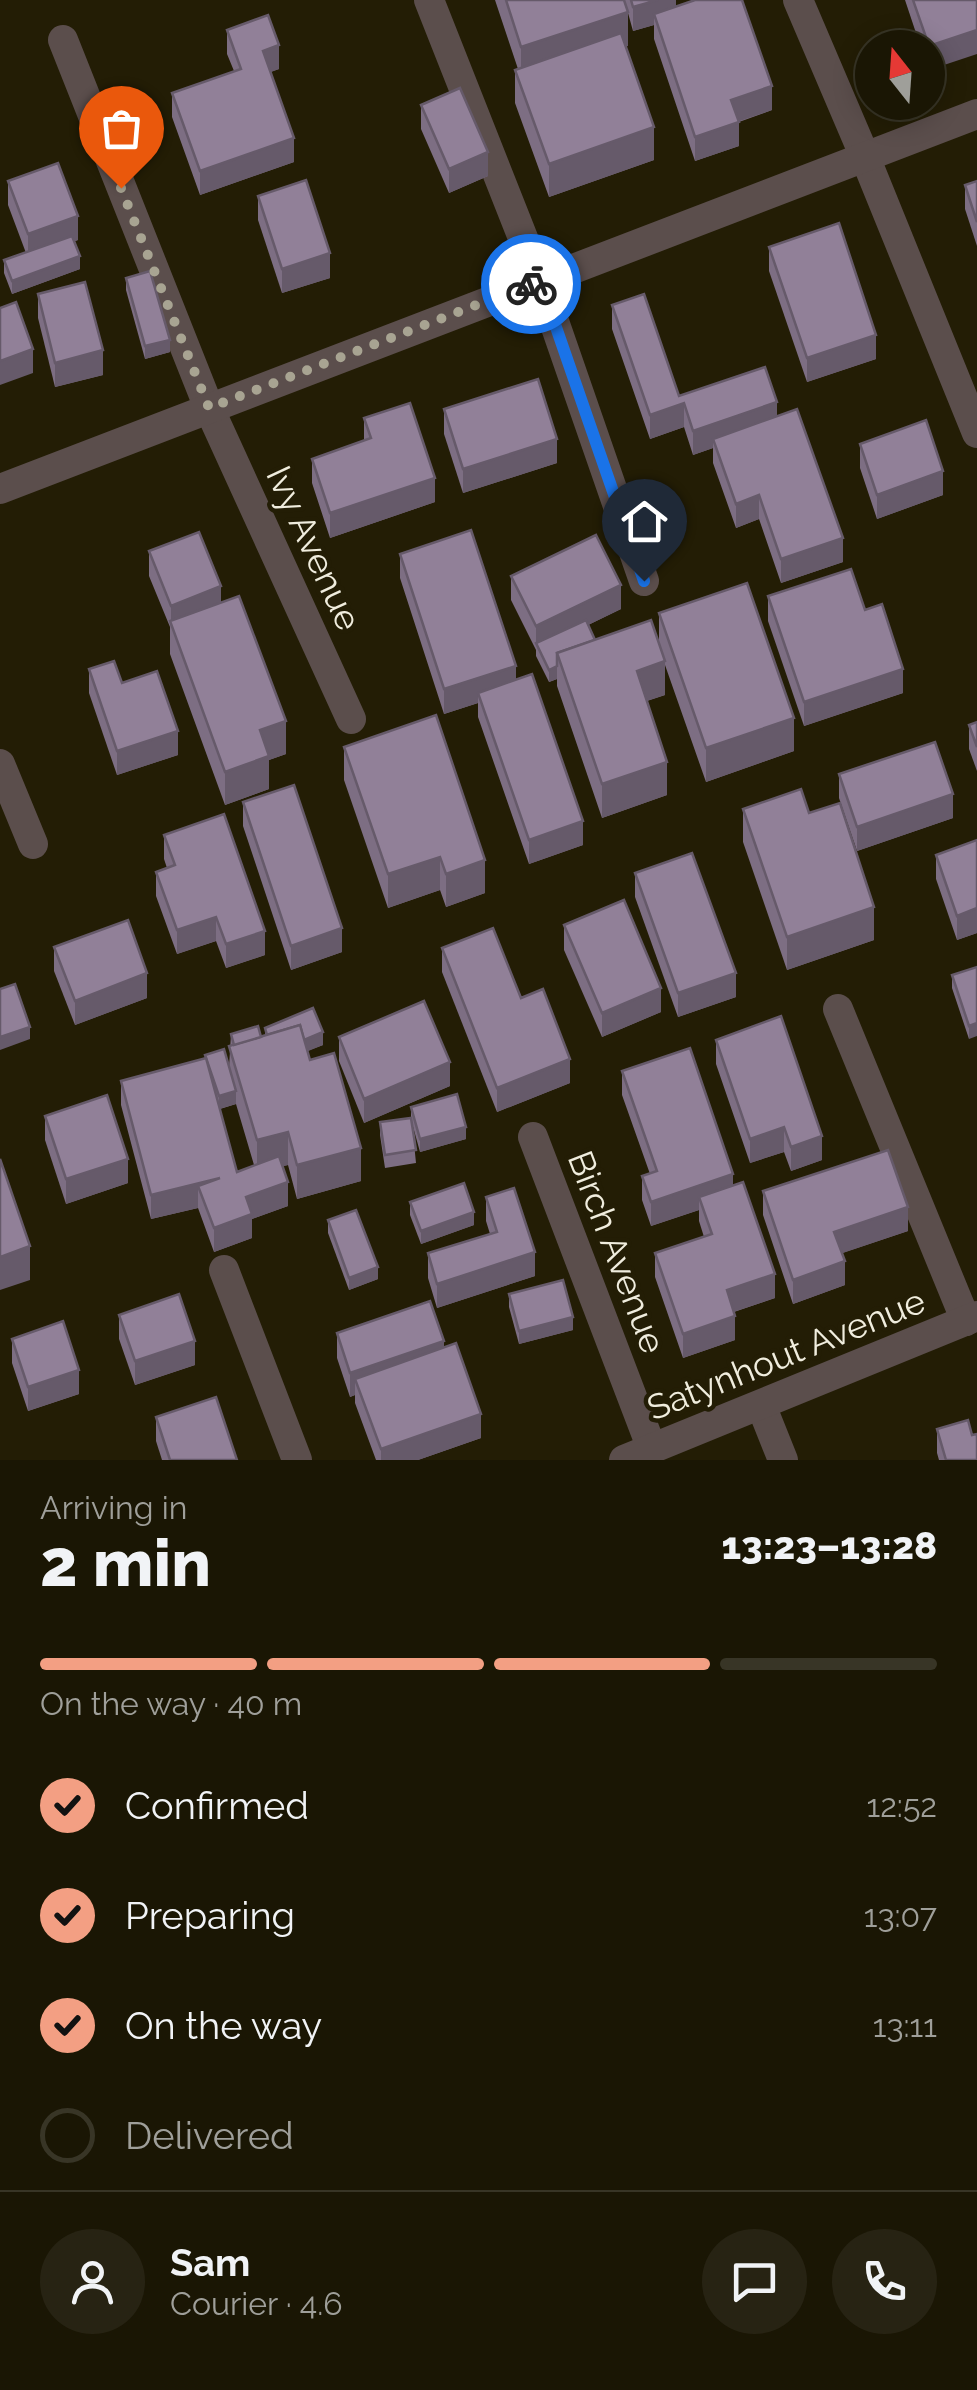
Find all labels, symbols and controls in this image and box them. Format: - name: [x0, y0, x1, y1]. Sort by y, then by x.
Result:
- north arrow: [855, 30, 945, 120]
- map controls: [855, 30, 945, 120]
- pin: [79, 86, 164, 189]
- icon: bag: [94, 101, 149, 156]
- courier: [481, 234, 581, 334]
- icon: bike: [504, 257, 559, 312]
- street label: Ivy Avenue: [258, 460, 370, 636]
- pin: [602, 479, 687, 582]
- icon: home: [617, 494, 672, 549]
- street label: Birch Avenue: [560, 1145, 674, 1359]
- street label: Satynhout Avenue: [641, 1280, 931, 1428]
- text: Arriving in: [40, 1489, 187, 1526]
- text: 13:23–13:28: [721, 1523, 937, 1568]
- text: 2 min: [40, 1525, 211, 1601]
- text: On the way · 40 m: [40, 1685, 302, 1722]
- icon: check: [40, 1778, 95, 1833]
- text: Confirmed: [125, 1783, 309, 1828]
- text: 12:52: [867, 1787, 937, 1824]
- icon: check: [40, 1888, 95, 1943]
- text: Preparing: [125, 1893, 295, 1938]
- text: 13:07: [864, 1897, 937, 1934]
- icon: check: [40, 1998, 95, 2053]
- text: On the way: [125, 2003, 322, 2048]
- text: 13:11: [873, 2007, 937, 2044]
- text: Delivered: [125, 2113, 294, 2158]
- button: person: [40, 2229, 145, 2334]
- button: chat: [702, 2229, 807, 2334]
- button: phone: [832, 2229, 937, 2334]
- text: Sam: [170, 2240, 250, 2285]
- text: Courier · 4.6: [170, 2285, 343, 2322]

